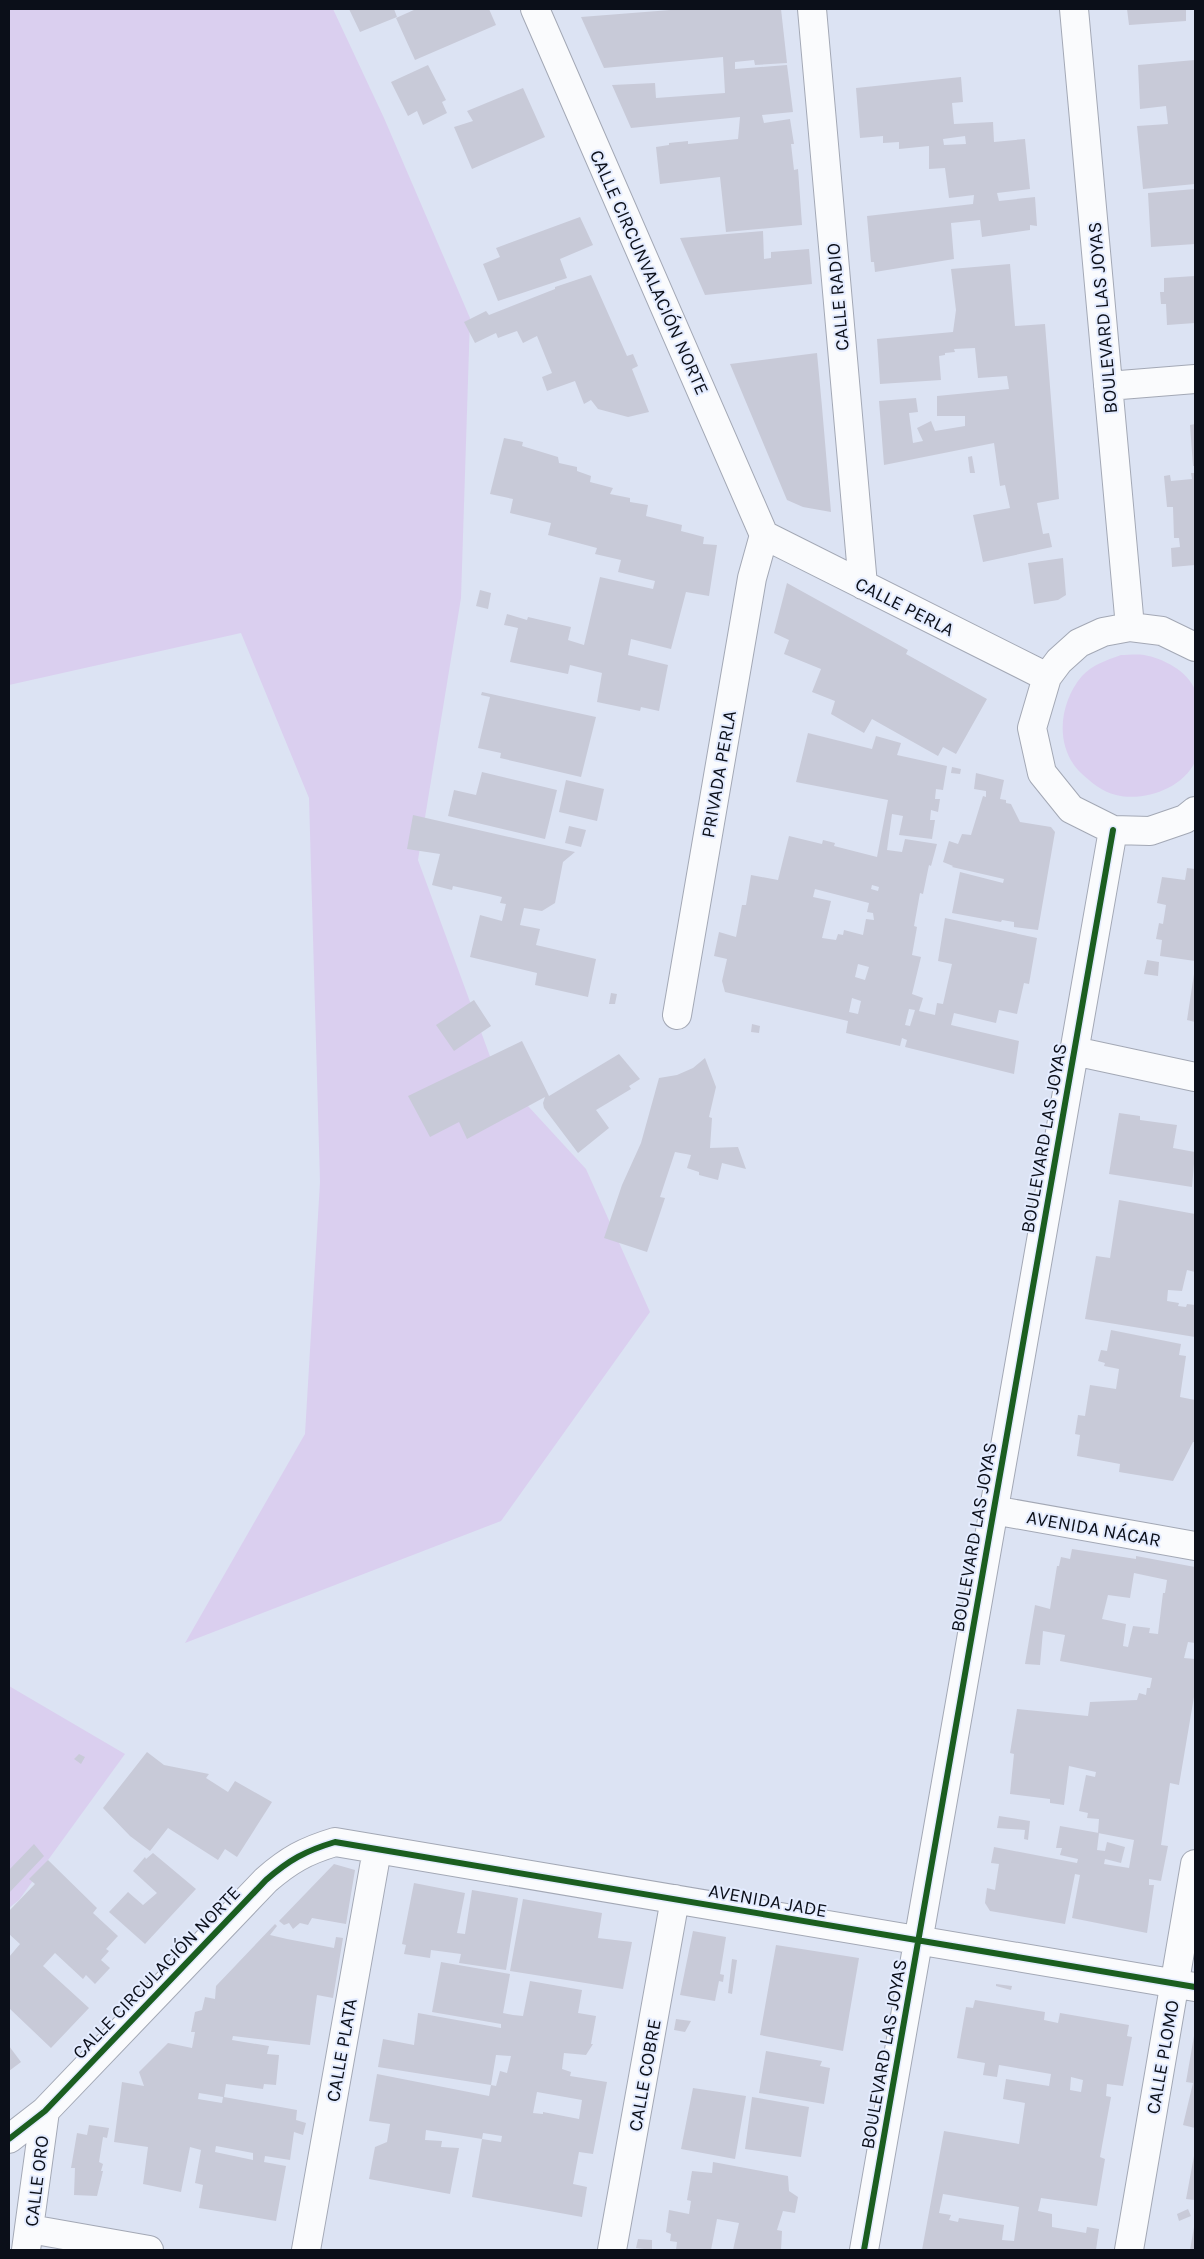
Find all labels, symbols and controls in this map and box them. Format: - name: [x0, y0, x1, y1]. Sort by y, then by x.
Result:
- street label: CALLE CIRCUNVALACIÓN NORTE: [585, 146, 714, 398]
- street label: BOULEVARD LAS JOYAS: [1084, 221, 1122, 415]
- street label: CALLE RADIO: [822, 242, 854, 352]
- street label: CALLE PERLA: [851, 573, 958, 641]
- street label: PRIVADA PERLA: [697, 709, 741, 840]
- street label: BOULEVARD LAS JOYAS: [1016, 1041, 1072, 1235]
- street label: BOULEVARD LAS JOYAS: [946, 1440, 1002, 1634]
- street label: AVENIDA NÁCAR: [1025, 1505, 1163, 1552]
- street label: AVENIDA JADE: [707, 1880, 829, 1922]
- street label: CALLE CIRCULACIÓN NORTE: [68, 1881, 245, 2064]
- street label: BOULEVARD LAS JOYAS: [856, 1957, 912, 2151]
- street label: CALLE PLATA: [322, 1997, 362, 2104]
- street label: CALLE PLOMO: [1142, 1998, 1184, 2116]
- street label: CALLE COBRE: [624, 2017, 666, 2133]
- street label: CALLE ORO: [20, 2134, 53, 2228]

